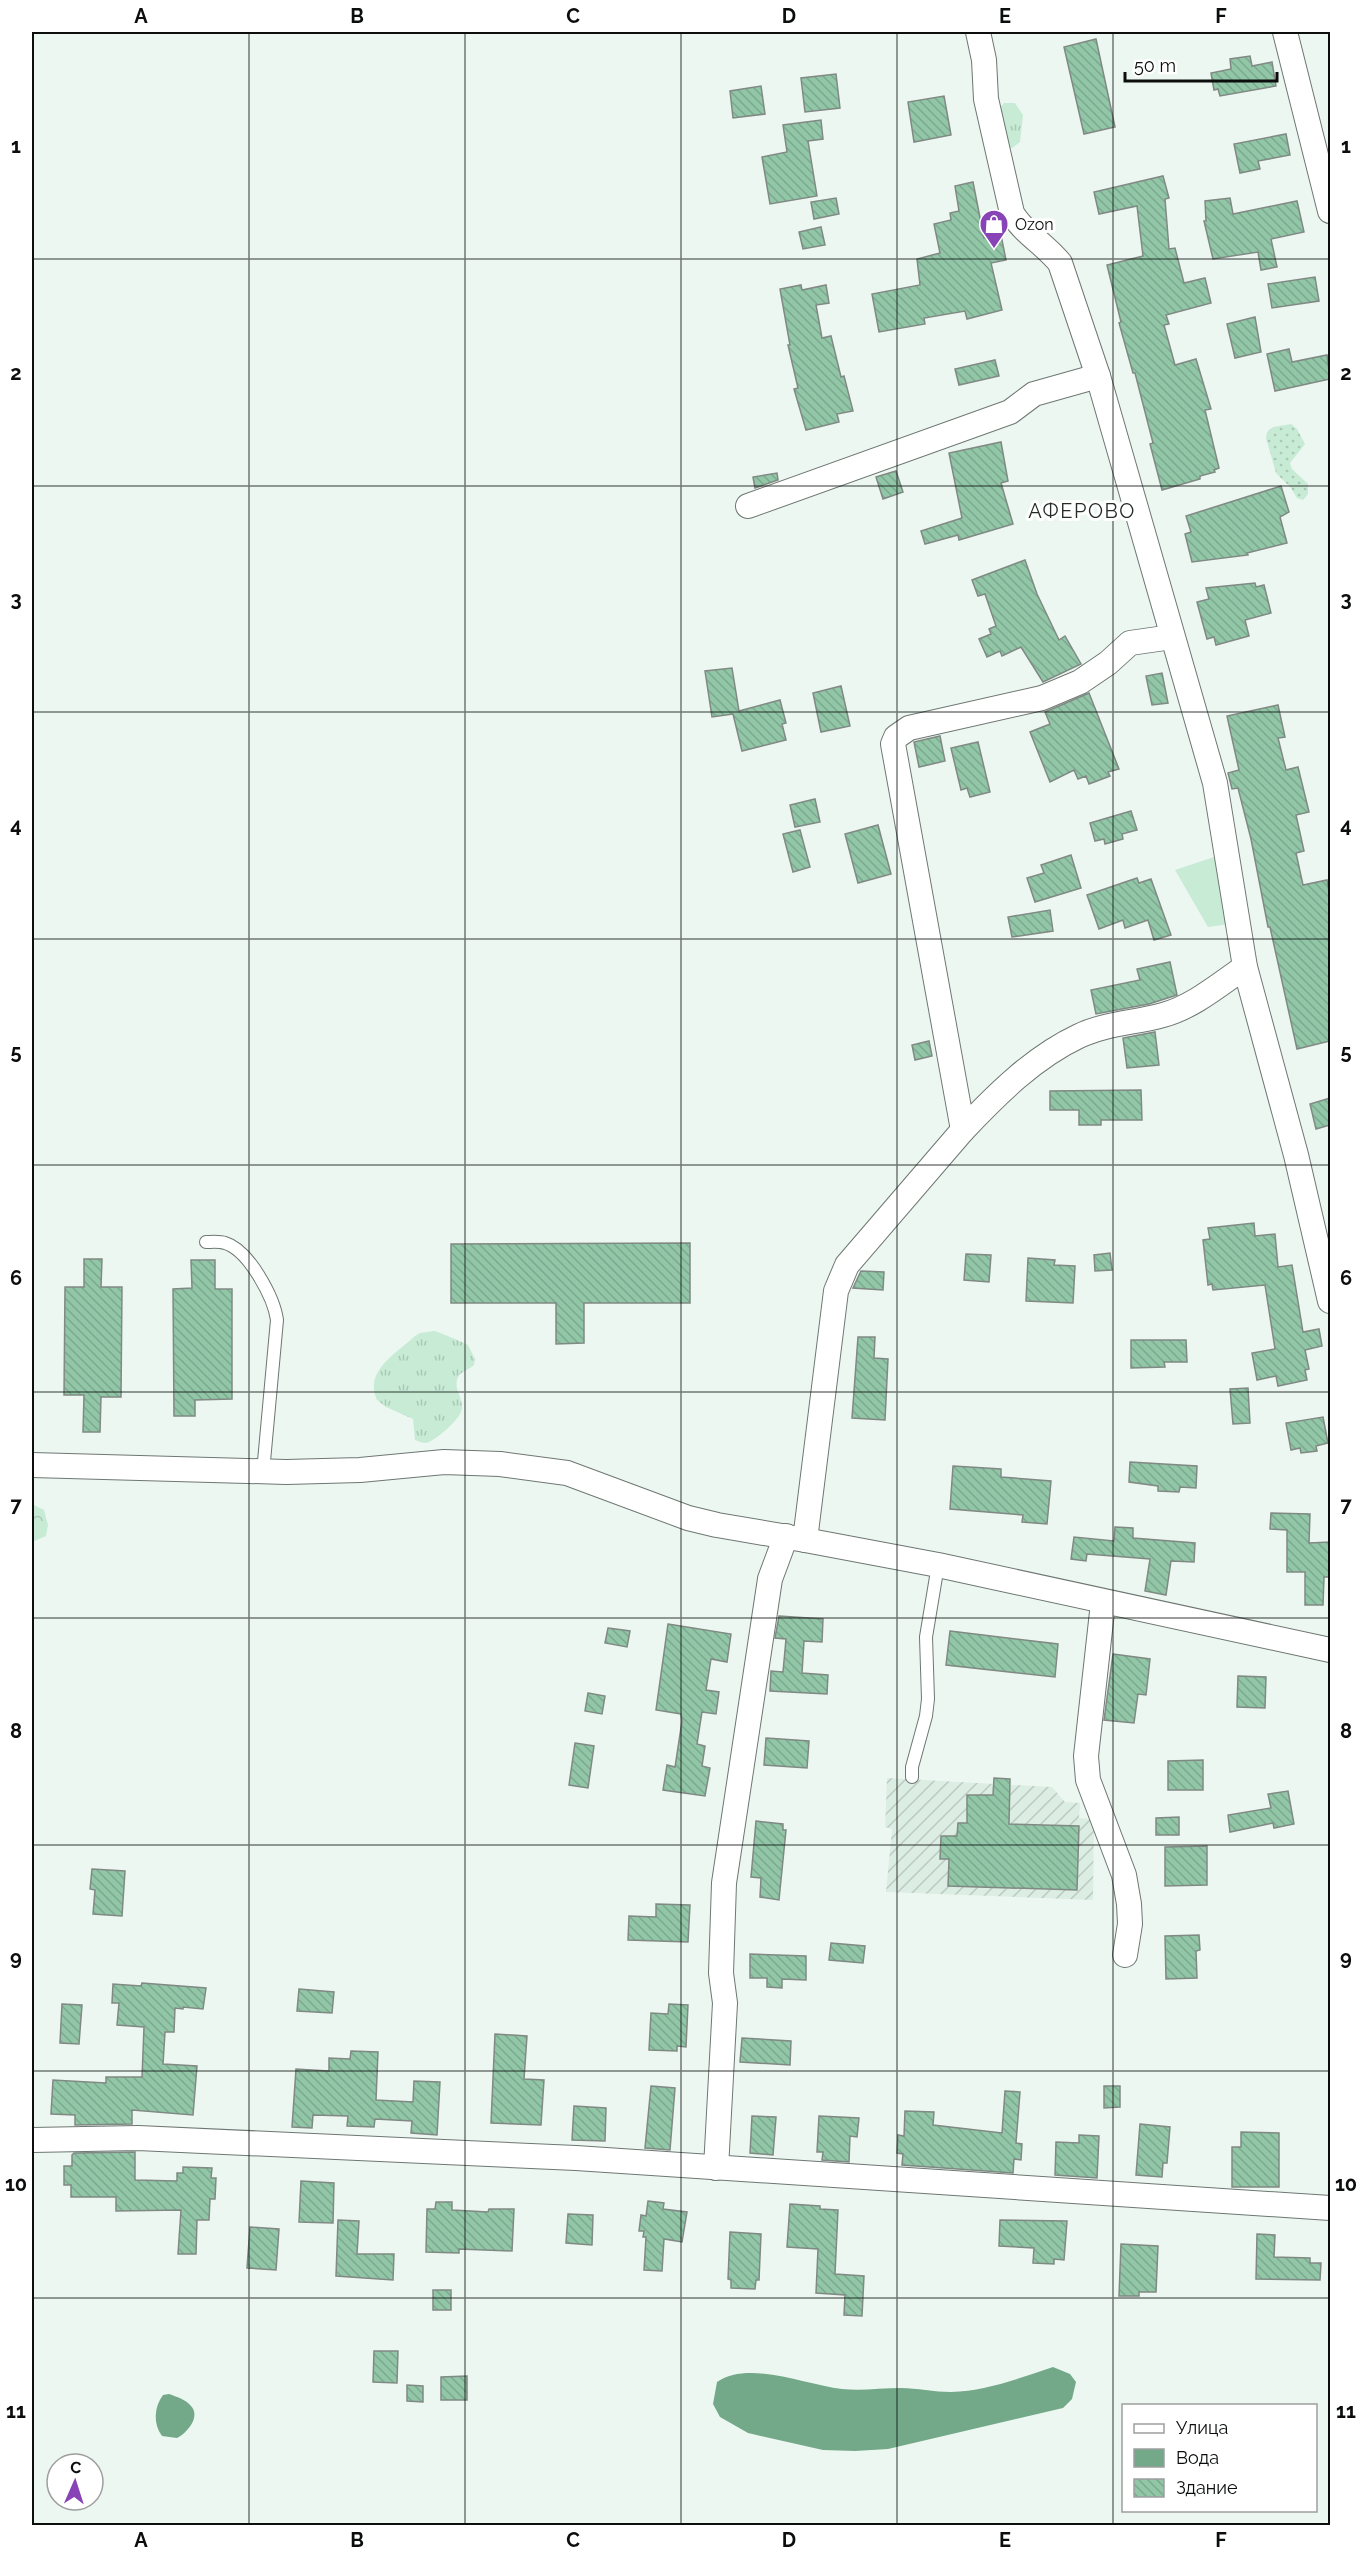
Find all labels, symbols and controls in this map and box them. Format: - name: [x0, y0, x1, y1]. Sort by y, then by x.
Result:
- text: A: [134, 4, 148, 28]
- text: B: [350, 4, 364, 28]
- text: C: [566, 4, 580, 28]
- text: D: [782, 4, 796, 28]
- text: E: [999, 4, 1011, 28]
- text: F: [1215, 4, 1227, 28]
- scale bar: [1125, 45, 1276, 83]
- text: 50 m: [1134, 55, 1176, 76]
- text: 1: [11, 134, 21, 158]
- text: 1: [1341, 134, 1351, 158]
- shop icon: Ozon: [978, 208, 1010, 250]
- place label: Ozon: [1015, 215, 1054, 234]
- text: 2: [10, 361, 22, 385]
- text: 2: [1340, 361, 1352, 385]
- district label: АФЕРОВО: [1028, 499, 1136, 523]
- text: 3: [10, 587, 22, 611]
- text: 3: [1340, 587, 1352, 611]
- text: 4: [10, 813, 22, 837]
- text: 4: [1340, 813, 1352, 837]
- text: 5: [10, 1040, 22, 1064]
- text: 5: [1340, 1040, 1352, 1064]
- text: 6: [10, 1266, 22, 1290]
- text: 6: [1340, 1266, 1352, 1290]
- text: 7: [10, 1493, 22, 1517]
- text: 7: [1340, 1493, 1352, 1517]
- text: 8: [10, 1719, 22, 1743]
- text: 8: [1340, 1719, 1352, 1743]
- text: 9: [10, 1946, 22, 1970]
- text: 9: [1340, 1946, 1352, 1970]
- text: 10: [5, 2172, 27, 2196]
- text: 10: [1335, 2172, 1357, 2196]
- text: 11: [6, 2399, 26, 2423]
- text: 11: [1336, 2399, 1356, 2423]
- legend: [1122, 2404, 1317, 2512]
- text: Улица: [1176, 2417, 1228, 2438]
- text: Вода: [1176, 2447, 1219, 2468]
- north arrow: [45, 2452, 105, 2512]
- text: С: [70, 2458, 82, 2477]
- text: Здание: [1176, 2477, 1238, 2498]
- text: A: [134, 2528, 148, 2552]
- text: B: [350, 2528, 364, 2552]
- text: C: [566, 2528, 580, 2552]
- text: D: [782, 2528, 796, 2552]
- text: E: [999, 2528, 1011, 2552]
- text: F: [1215, 2528, 1227, 2552]

